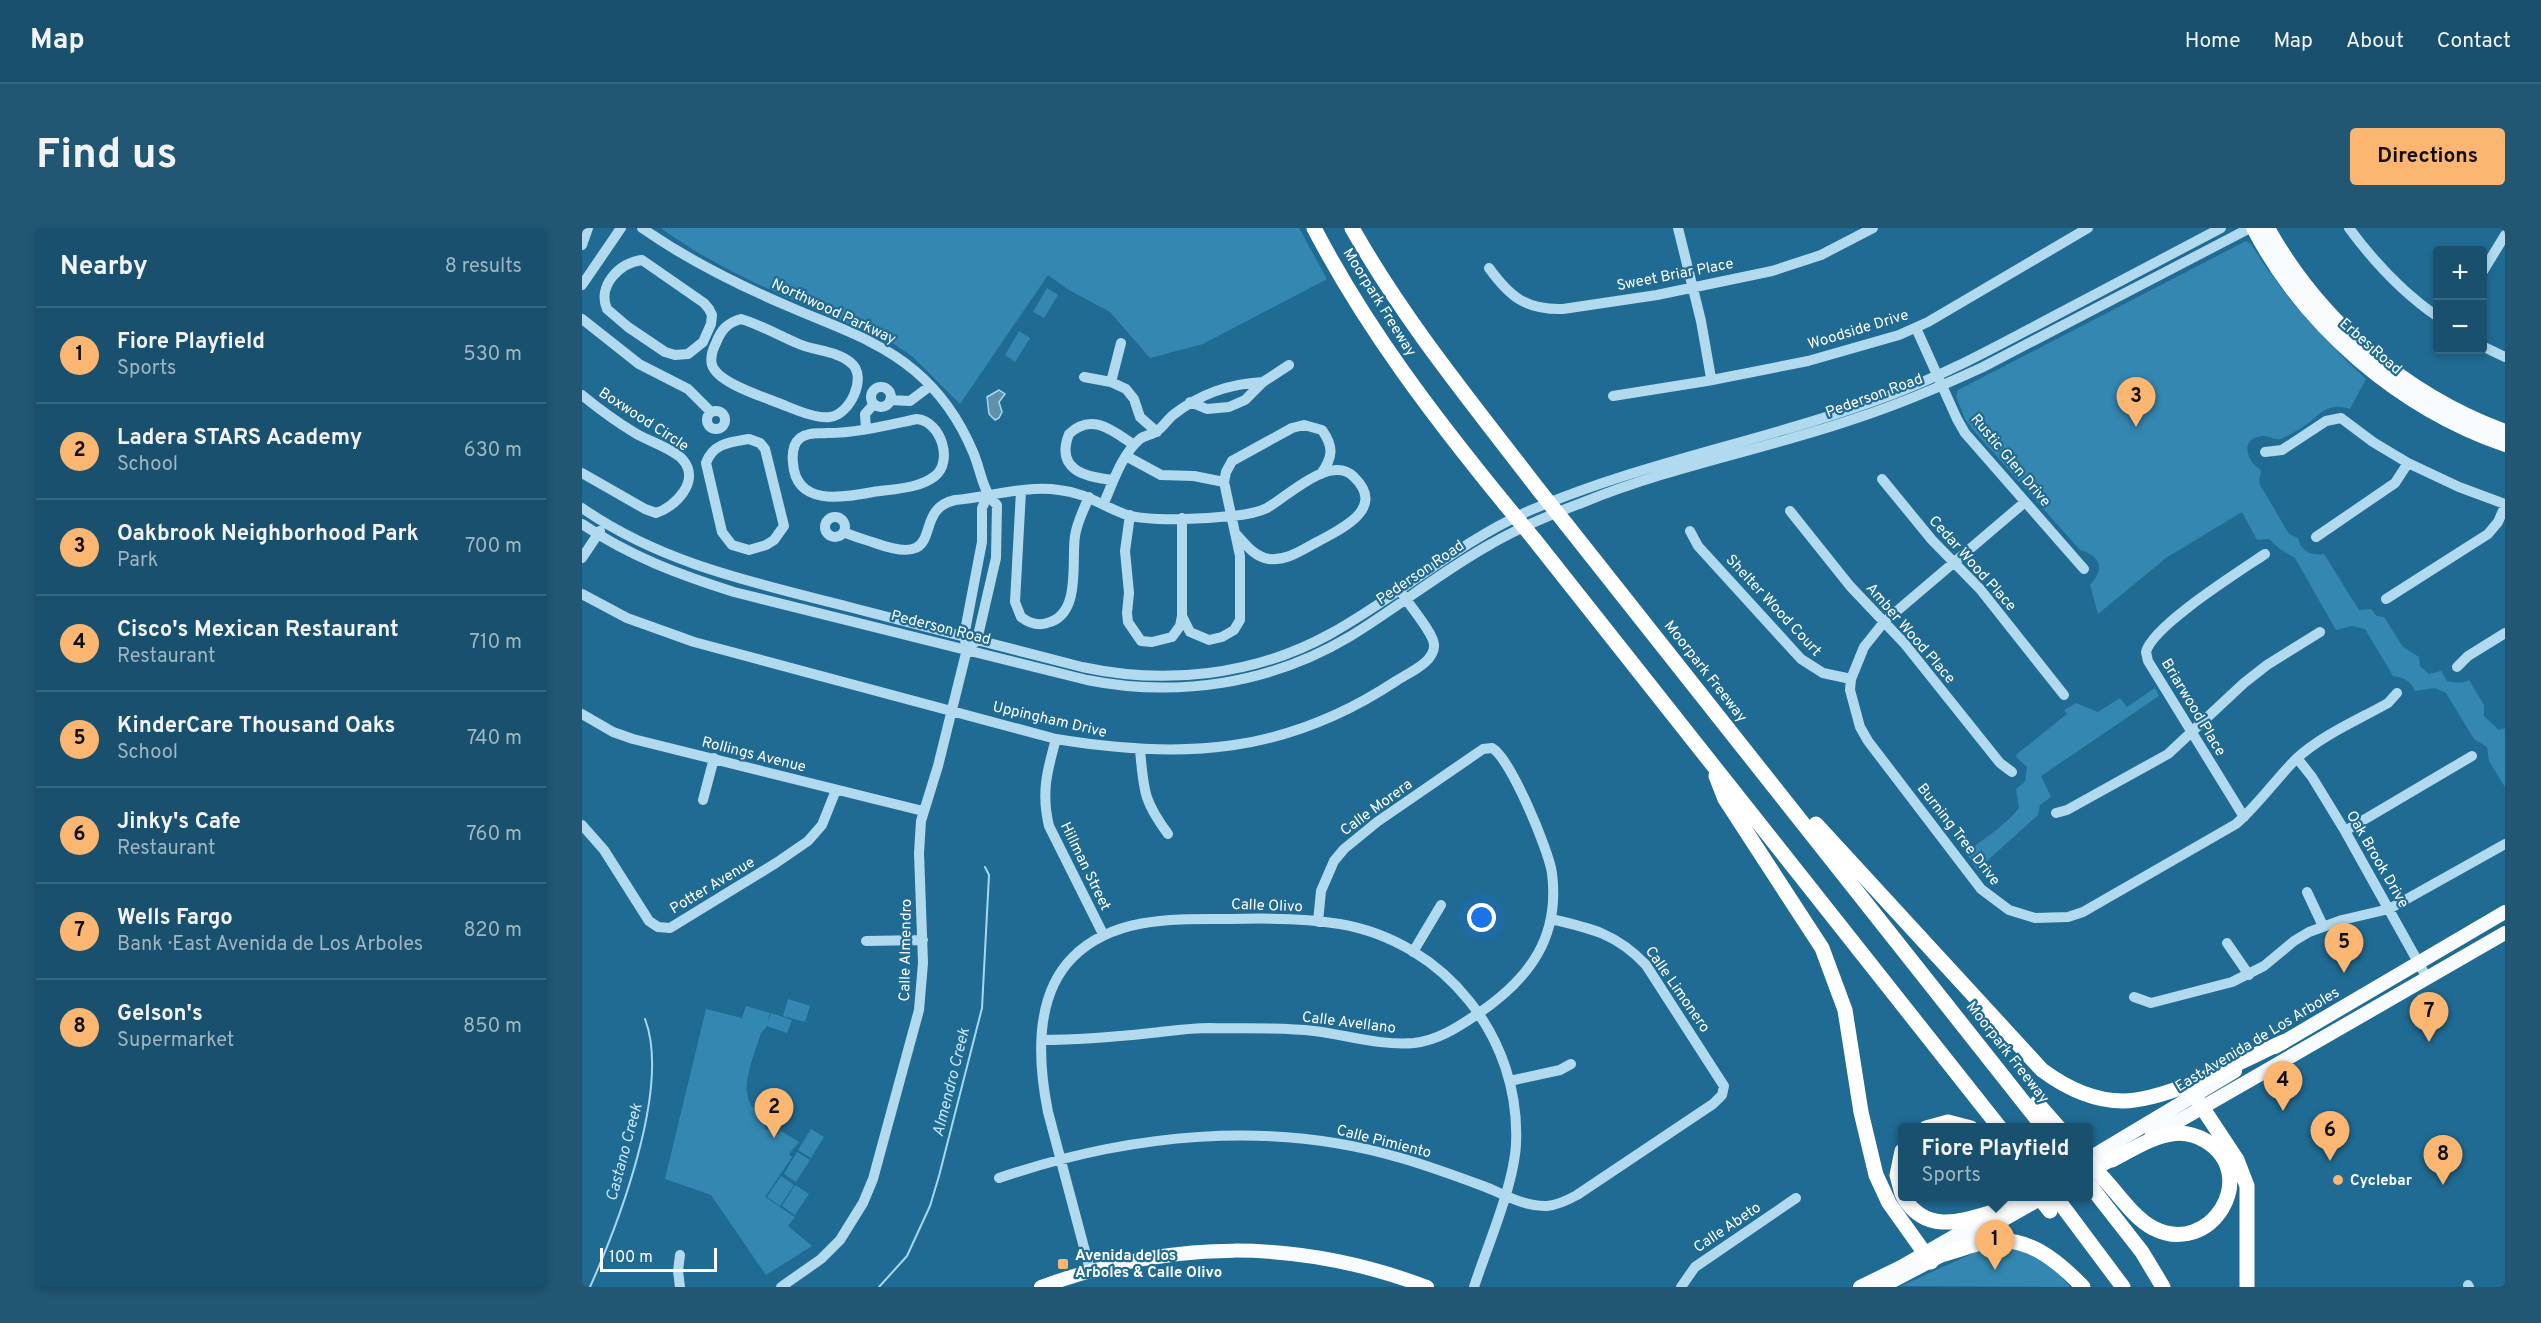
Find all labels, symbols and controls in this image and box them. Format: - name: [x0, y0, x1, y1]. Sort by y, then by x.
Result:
- text: Map: [30, 23, 85, 59]
- text: Home: [2185, 28, 2241, 55]
- text: Map: [2274, 28, 2313, 55]
- text: About: [2346, 28, 2404, 55]
- text: Contact: [2437, 28, 2511, 55]
- button: Directions: [2350, 128, 2505, 185]
- text: Find us: [36, 130, 177, 183]
- street label: Moorpark Freeway: [1338, 245, 1420, 361]
- map controls: [2433, 246, 2487, 354]
- button: +: [2433, 246, 2487, 300]
- text: Nearby: [60, 251, 148, 284]
- text: 8 results: [445, 254, 522, 280]
- street label: Sweet Briar Place: [1615, 255, 1735, 296]
- street label: Northwood Parkway: [768, 275, 899, 350]
- button: −: [2433, 300, 2487, 354]
- street label: Woodside Drive: [1806, 306, 1911, 355]
- street label: Erbes Road: [2335, 315, 2405, 379]
- text: Fiore Playfield: [117, 329, 265, 356]
- text: 1: [76, 342, 84, 368]
- text: 530 m: [463, 342, 522, 368]
- text: Sports: [117, 356, 177, 382]
- street label: Pederson Road: [1823, 370, 1926, 423]
- pin: 3: [2116, 378, 2156, 427]
- street label: Boxwood Circle: [594, 384, 692, 456]
- street label: Rustic Glen Drive: [1966, 411, 2054, 511]
- text: Ladera STARS Academy: [117, 425, 362, 452]
- text: 2: [73, 438, 86, 464]
- text: 630 m: [464, 438, 522, 464]
- text: School: [117, 452, 178, 478]
- street label: Cedar Wood Place: [1924, 512, 2020, 616]
- text: Oakbrook Neighborhood Park: [117, 521, 419, 548]
- text: 3: [74, 534, 86, 560]
- text: 700 m: [465, 534, 522, 560]
- street label: Pederson Road: [1373, 537, 1468, 610]
- text: Park: [117, 548, 158, 574]
- street label: Shelter Wood Court: [1721, 551, 1825, 661]
- street label: Amber Wood Place: [1861, 580, 1959, 688]
- street label: Pederson Road: [889, 607, 992, 650]
- text: Cisco's Mexican Restaurant: [117, 617, 399, 644]
- street label: Moorpark Freeway: [1659, 617, 1751, 727]
- text: 4: [73, 630, 86, 656]
- text: 710 m: [469, 630, 522, 656]
- text: Restaurant: [117, 644, 216, 670]
- street label: Briarwood Place: [2156, 656, 2229, 760]
- street label: Uppingham Drive: [991, 698, 1109, 743]
- text: KinderCare Thousand Oaks: [117, 713, 395, 740]
- text: 5: [73, 726, 86, 752]
- text: 740 m: [467, 726, 522, 752]
- street label: Rollings Avenue: [699, 733, 808, 778]
- text: School: [117, 740, 178, 766]
- street label: Calle Morera: [1337, 776, 1417, 841]
- street label: Burning Tree Drive: [1912, 780, 2004, 890]
- street label: Oak Brook Drive: [2341, 808, 2412, 912]
- text: Jinky's Cafe: [117, 809, 241, 836]
- street label: Hillman Street: [1055, 819, 1114, 914]
- text: 6: [73, 822, 86, 848]
- text: 760 m: [466, 822, 522, 848]
- text: Restaurant: [117, 836, 216, 862]
- street label: Potter Avenue: [667, 853, 759, 919]
- street label: Calle Olivo: [1231, 896, 1303, 917]
- street label: Calle Almendro: [896, 899, 917, 1002]
- your location: [1467, 903, 1496, 932]
- text: Wells Fargo: [117, 905, 233, 932]
- text: 7: [74, 918, 85, 944]
- text: 820 m: [463, 918, 522, 944]
- pin: 5: [2324, 924, 2364, 973]
- text: Bank · East Avenida de Los Arboles: [117, 932, 423, 958]
- street label: Calle Limonero: [1640, 943, 1714, 1037]
- street label: East Avenida de Los Arboles: [2172, 984, 2343, 1097]
- pin: 7: [2410, 992, 2448, 1042]
- street label: Moorpark Freeway: [1961, 998, 2053, 1108]
- text: Gelson's: [117, 1001, 203, 1028]
- street label: Calle Avellano: [1301, 1008, 1397, 1039]
- text: 8: [73, 1014, 86, 1040]
- text: 850 m: [463, 1014, 522, 1040]
- water label: Almendro Creek: [929, 1025, 975, 1139]
- text: Supermarket: [117, 1028, 234, 1054]
- pin: 4: [2264, 1062, 2302, 1111]
- pin: 2: [754, 1088, 794, 1138]
- water label: Castano Creek: [602, 1101, 648, 1203]
- pin: 6: [2310, 1112, 2350, 1161]
- street label: Calle Pimiento: [1334, 1121, 1433, 1163]
- popup: [1898, 1123, 2093, 1201]
- text: Fiore Playfield: [1921, 1136, 2070, 1163]
- pin: 8: [2424, 1136, 2462, 1185]
- text: Sports: [1921, 1163, 1981, 1189]
- place label: Cyclebar: [2350, 1172, 2413, 1191]
- marker: Cyclebar: [2331, 1173, 2345, 1187]
- street label: Calle Abeto: [1691, 1199, 1765, 1258]
- pin: 1: [1976, 1220, 2014, 1270]
- scale bar: [600, 1245, 717, 1272]
- place label: Avenida de los Arboles & Calle Olivo: [1075, 1247, 1222, 1283]
- text: 100 m: [609, 1248, 653, 1268]
- marker: Avenida de los Arboles & Calle Olivo: [1056, 1257, 1070, 1271]

